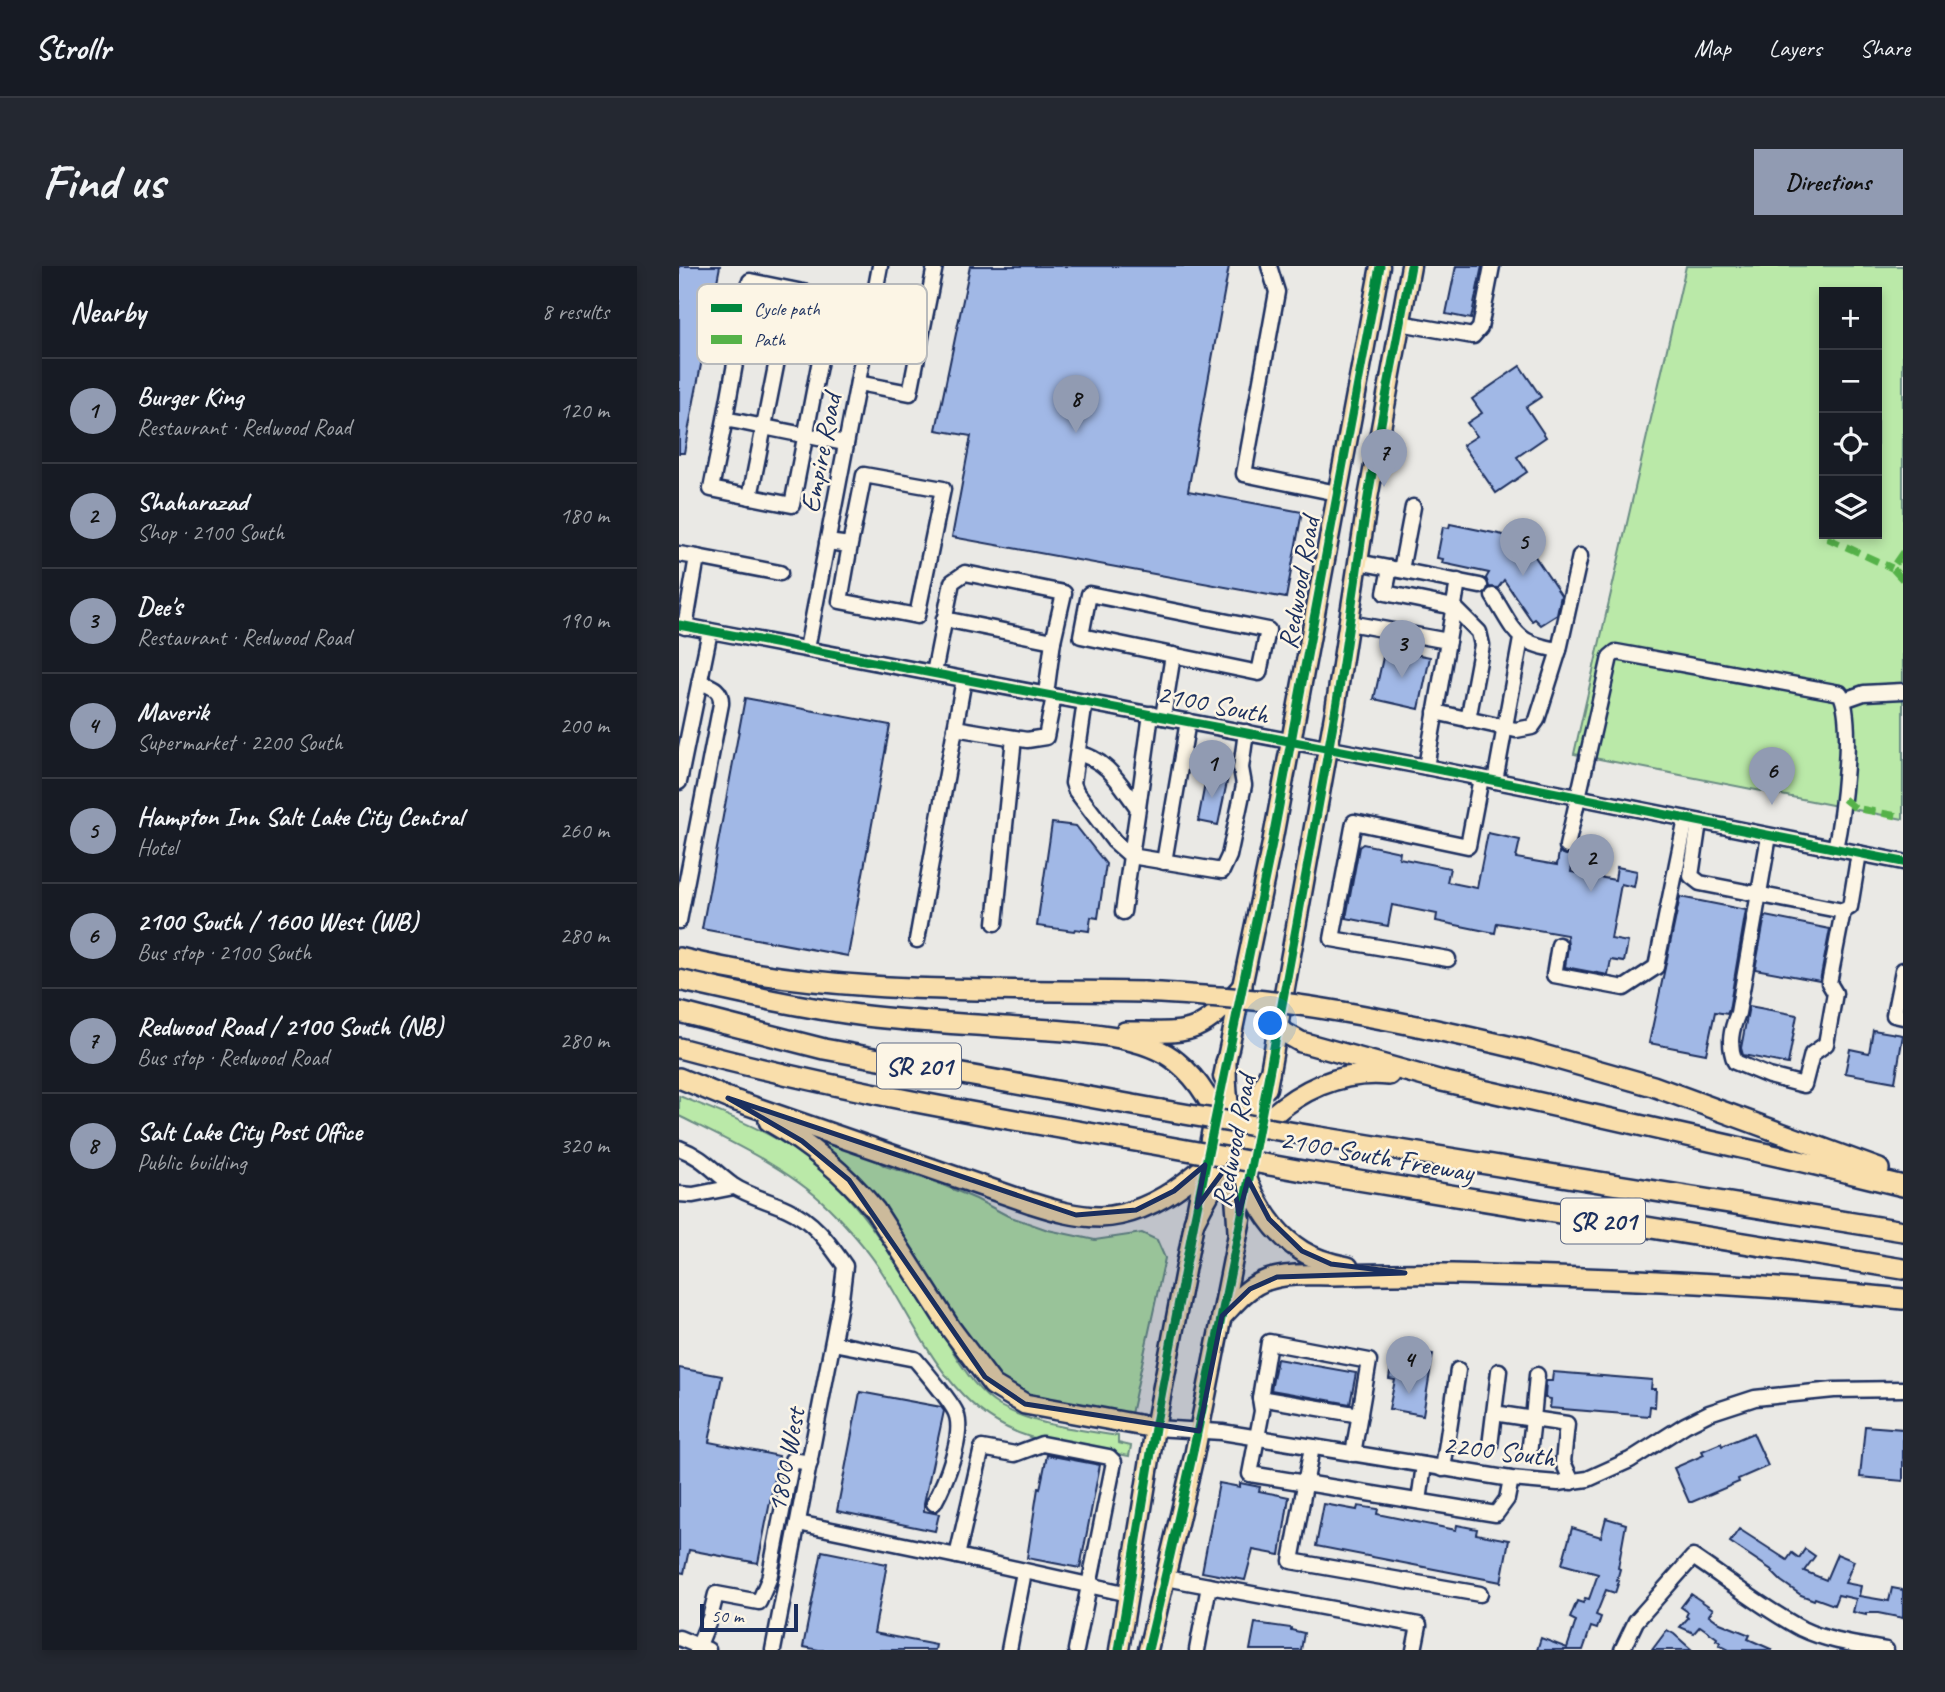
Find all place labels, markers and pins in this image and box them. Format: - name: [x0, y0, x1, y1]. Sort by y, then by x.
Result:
- pin: 8: [1053, 375, 1099, 433]
- pin: 7: [1361, 429, 1407, 487]
- pin: 5: [1500, 518, 1546, 576]
- pin: 3: [1379, 620, 1425, 678]
- pin: 1: [1189, 740, 1235, 798]
- pin: 6: [1749, 747, 1795, 805]
- pin: 2: [1568, 834, 1614, 892]
- pin: 4: [1386, 1336, 1432, 1394]

